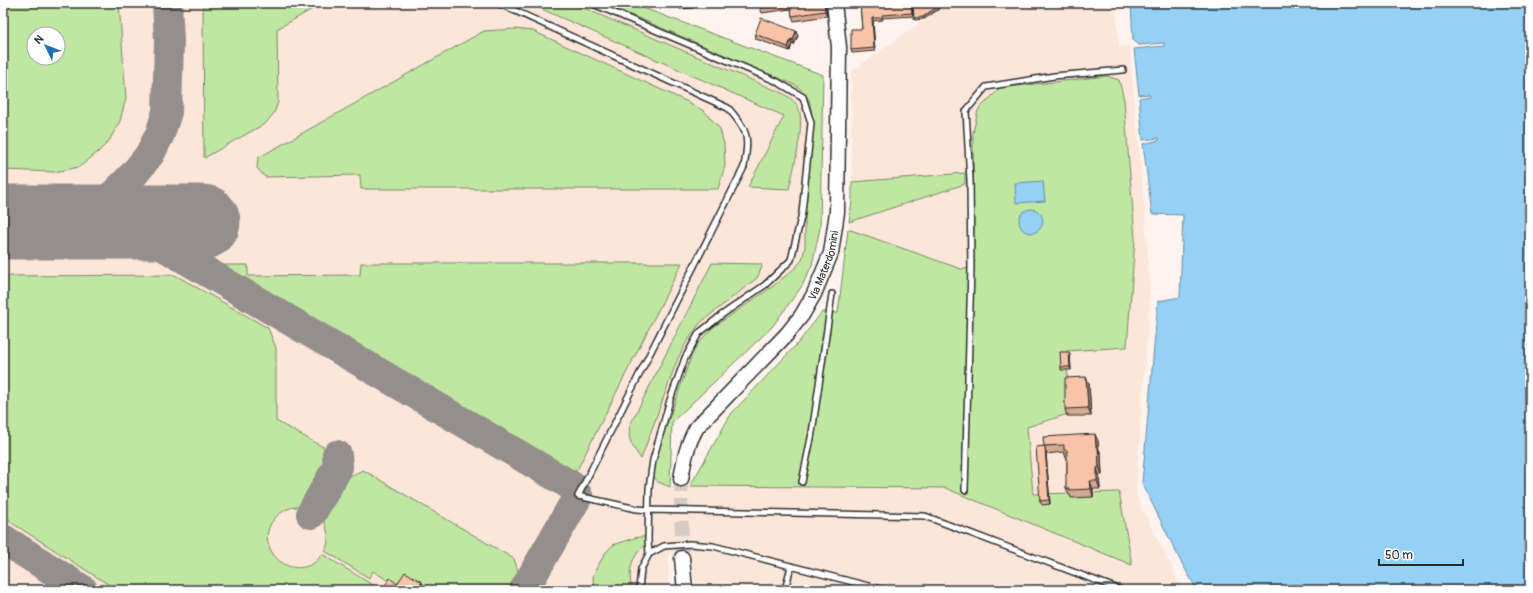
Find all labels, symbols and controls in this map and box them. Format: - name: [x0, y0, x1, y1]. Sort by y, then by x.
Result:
- north arrow: [26, 26, 66, 66]
- text: N: [32, 32, 47, 47]
- street label: Via Materdomini: [806, 230, 841, 303]
- scale bar: [1379, 541, 1463, 567]
- text: 50 m: [1385, 548, 1413, 563]

